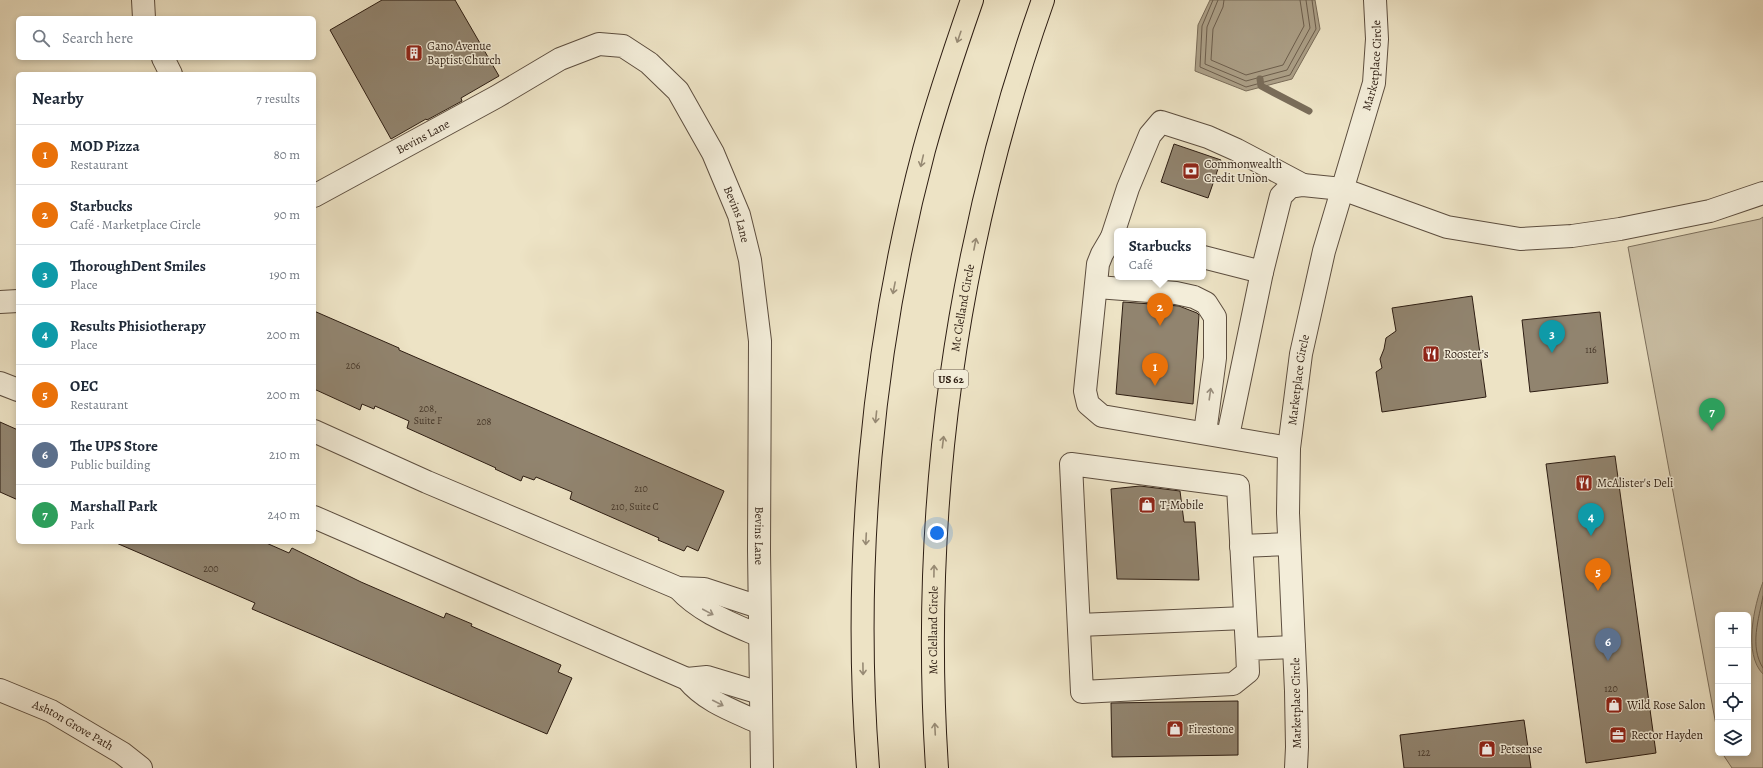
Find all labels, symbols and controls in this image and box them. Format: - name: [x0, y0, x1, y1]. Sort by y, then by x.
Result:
- search box: [16, 16, 316, 60]
- street label: Marketplace Circle: [1358, 20, 1385, 113]
- icon: search: [30, 27, 52, 49]
- text: Search here: [62, 28, 133, 48]
- one-way arrow: [955, 30, 962, 43]
- place label: Gano Avenue Baptist Church: [427, 38, 502, 68]
- building icon: Gano Avenue Baptist Church: [404, 43, 424, 63]
- text: Nearby: [32, 87, 83, 110]
- text: 7 results: [256, 90, 300, 107]
- street label: Bevins Lane: [393, 116, 452, 158]
- text: MOD Pizza: [70, 136, 140, 156]
- text: 1: [43, 146, 47, 163]
- text: 80 m: [273, 146, 300, 163]
- one-way arrow: [917, 154, 925, 167]
- text: Restaurant: [70, 156, 128, 173]
- place label: Commonwealth Credit Union: [1204, 156, 1283, 186]
- bank icon: Commonwealth Credit Union: [1181, 161, 1201, 181]
- street label: Bevins Lane: [720, 184, 753, 244]
- text: Starbucks: [70, 196, 133, 216]
- text: 2: [42, 206, 48, 223]
- text: 90 m: [274, 206, 300, 223]
- text: Café · Marketplace Circle: [70, 216, 201, 233]
- popup: [1114, 228, 1206, 280]
- text: Starbucks: [1129, 236, 1191, 256]
- one-way arrow: [971, 238, 979, 251]
- text: ThoroughDent Smiles: [70, 256, 206, 276]
- text: Café: [1129, 256, 1153, 273]
- street label: Mc Clelland Circle: [947, 263, 978, 353]
- text: 3: [42, 266, 48, 283]
- text: 190 m: [269, 266, 300, 283]
- text: Place: [70, 276, 98, 293]
- one-way arrow: [890, 281, 898, 294]
- pin: 2: [1147, 293, 1173, 326]
- text: Results Phisiotherapy: [70, 316, 206, 336]
- pin: 3: [1539, 320, 1565, 353]
- text: 4: [42, 326, 48, 343]
- text: 200 m: [267, 326, 300, 343]
- street label: Marketplace Circle: [1284, 333, 1313, 426]
- text: Place: [70, 336, 98, 353]
- house number: 116: [1585, 343, 1597, 356]
- restaurant icon: Rooster’s: [1421, 344, 1441, 364]
- place label: Rooster’s: [1444, 346, 1489, 362]
- pin: 1: [1142, 353, 1168, 386]
- house number: 206: [346, 359, 361, 372]
- road number: US 62: [934, 370, 968, 388]
- text: OEC: [70, 376, 98, 396]
- text: 5: [42, 386, 48, 403]
- text: 200 m: [267, 386, 300, 403]
- one-way arrow: [1206, 388, 1214, 401]
- text: Restaurant: [70, 396, 128, 413]
- pin: 7: [1699, 398, 1725, 431]
- house number: 208, Suite F: [414, 402, 442, 427]
- one-way arrow: [872, 410, 879, 423]
- house number: 208: [477, 415, 492, 428]
- one-way arrow: [939, 435, 946, 448]
- text: The UPS Store: [70, 436, 158, 456]
- text: 6: [42, 446, 48, 463]
- text: 210 m: [269, 446, 300, 463]
- text: Public building: [70, 456, 150, 473]
- restaurant icon: McAlister's Deli: [1574, 473, 1594, 493]
- place label: McAlister's Deli: [1597, 475, 1673, 491]
- house number: 210: [634, 482, 648, 495]
- shop icon: T-Mobile: [1137, 495, 1157, 515]
- text: Marshall Park: [70, 496, 157, 516]
- place label: T-Mobile: [1160, 497, 1204, 513]
- house number: 210, Suite C: [611, 500, 659, 513]
- pin: 4: [1578, 503, 1604, 536]
- text: 7: [42, 506, 48, 523]
- text: 240 m: [268, 506, 300, 523]
- street label: Bevins Lane: [751, 506, 767, 565]
- text: Park: [70, 516, 94, 533]
- your location: [927, 523, 947, 543]
- one-way arrow: [862, 532, 869, 545]
- pin: 5: [1585, 558, 1611, 591]
- house number: 200: [203, 562, 219, 575]
- one-way arrow: [930, 565, 938, 578]
- street label: Mc Clelland Circle: [925, 585, 942, 675]
- one-way arrow: [702, 608, 714, 616]
- map controls: [1715, 612, 1751, 756]
- button: +: [1715, 612, 1751, 648]
- pin: 6: [1595, 628, 1621, 661]
- button: −: [1715, 648, 1751, 684]
- street label: Marketplace Circle: [1287, 657, 1305, 749]
- one-way arrow: [859, 662, 866, 675]
- house number: 120: [1604, 682, 1618, 695]
- button: locate: [1715, 684, 1751, 720]
- shop icon: Wild Rose Salon: [1604, 695, 1624, 715]
- street label: Ashton Grove Path: [29, 696, 117, 754]
- place label: Wild Rose Salon: [1626, 697, 1706, 713]
- one-way arrow: [711, 700, 723, 707]
- shop icon: Firestone: [1165, 719, 1185, 739]
- button: layers: [1715, 720, 1751, 756]
- place label: Firestone: [1188, 721, 1234, 737]
- one-way arrow: [931, 723, 938, 736]
- office icon: Rector Hayden: [1608, 725, 1628, 745]
- place label: Rector Hayden: [1631, 727, 1703, 743]
- shop icon: Petsense: [1477, 739, 1497, 759]
- place label: Petsense: [1500, 741, 1542, 757]
- house number: 122: [1418, 746, 1431, 759]

